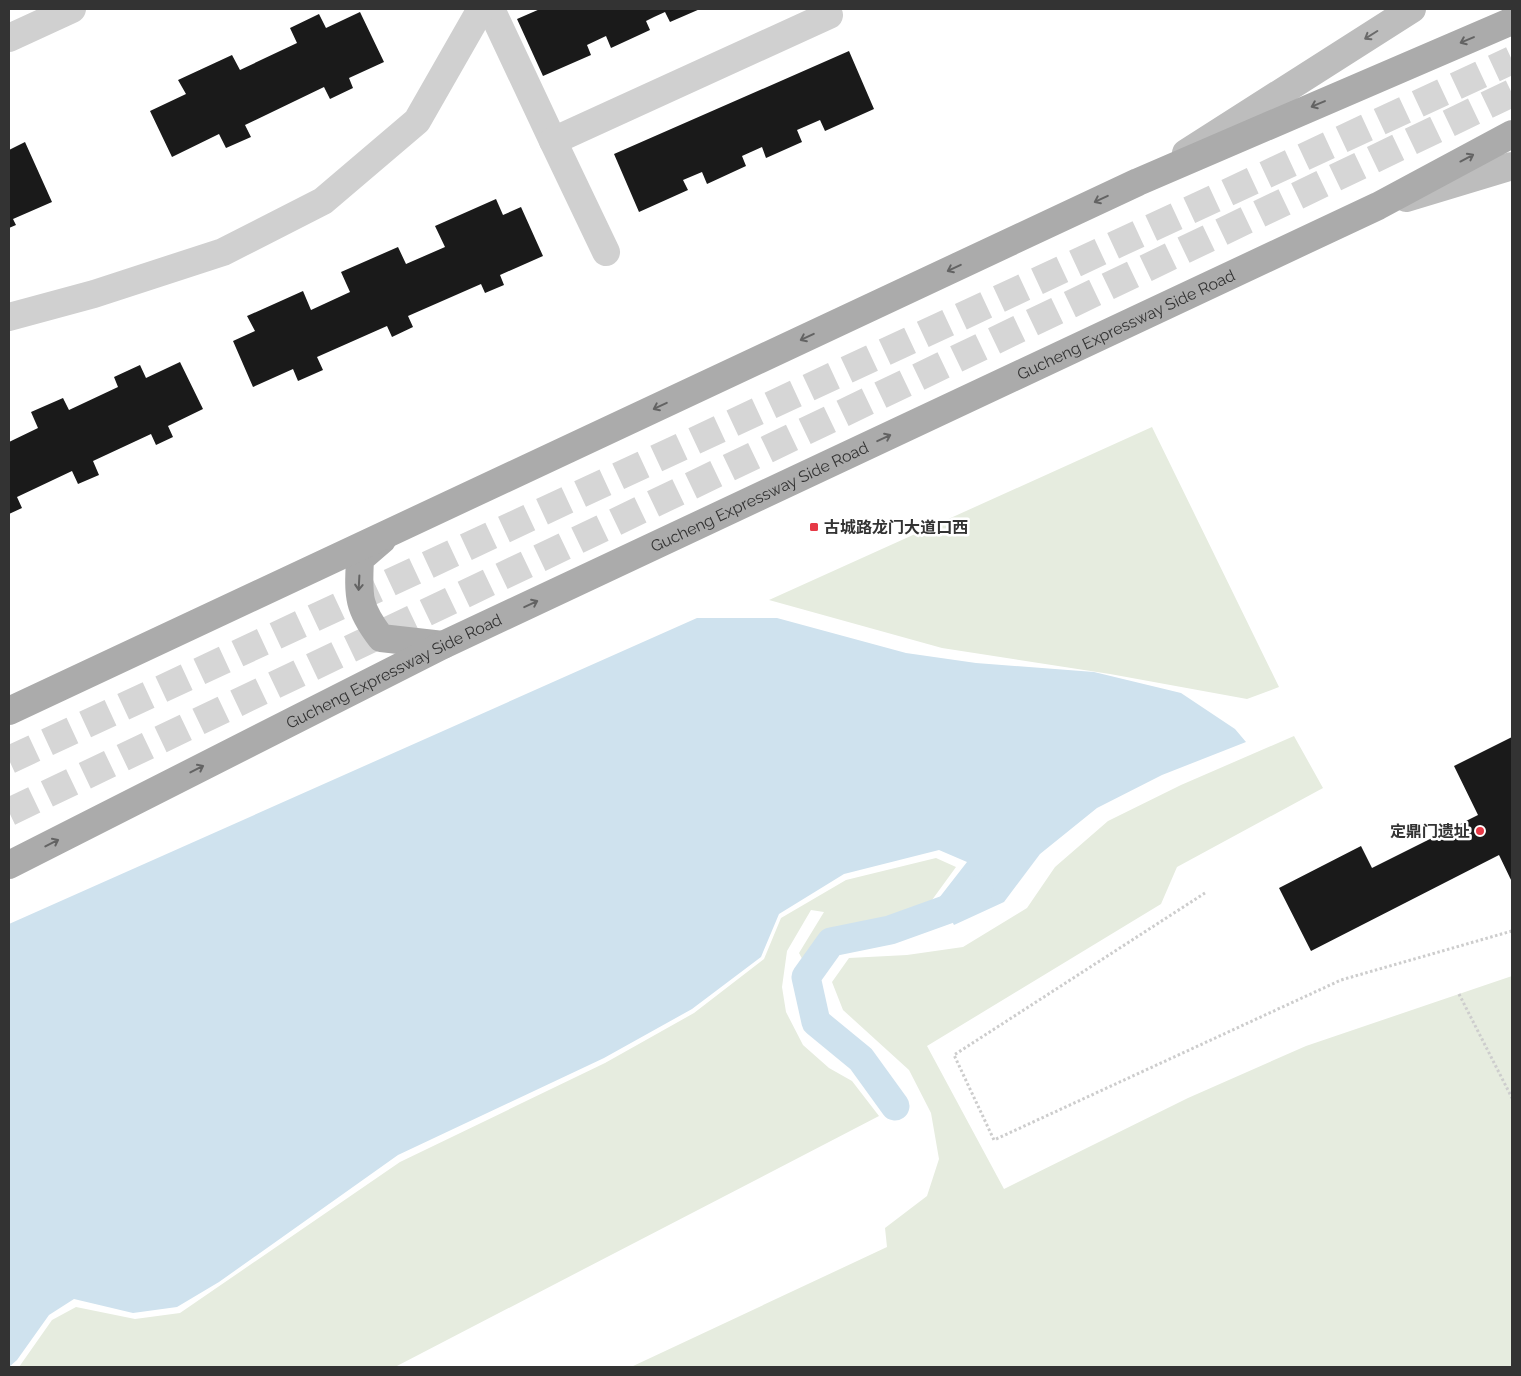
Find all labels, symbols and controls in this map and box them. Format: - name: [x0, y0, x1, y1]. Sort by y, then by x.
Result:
- one-way arrow: [1364, 30, 1378, 40]
- one-way arrow: [1460, 37, 1475, 46]
- one-way arrow: [1311, 100, 1326, 110]
- one-way arrow: [1460, 153, 1474, 163]
- one-way arrow: [1094, 195, 1109, 204]
- one-way arrow: [947, 264, 962, 273]
- street label: Gucheng Expressway Side Road: [1014, 266, 1238, 384]
- one-way arrow: [800, 333, 815, 342]
- one-way arrow: [653, 402, 668, 411]
- one-way arrow: [876, 433, 891, 442]
- street label: Gucheng Expressway Side Road: [648, 438, 871, 556]
- place label: 古城路龙门大道口西: [824, 518, 968, 537]
- marker: 古城路龙门大道口西: [808, 521, 820, 533]
- one-way arrow: [354, 574, 364, 590]
- one-way arrow: [523, 598, 538, 608]
- street label: Gucheng Expressway Side Road: [283, 610, 505, 733]
- one-way arrow: [189, 764, 204, 773]
- place label: 定鼎门遗址: [1390, 822, 1470, 841]
- marker: 定鼎门遗址: [1474, 825, 1486, 837]
- one-way arrow: [44, 837, 59, 847]

